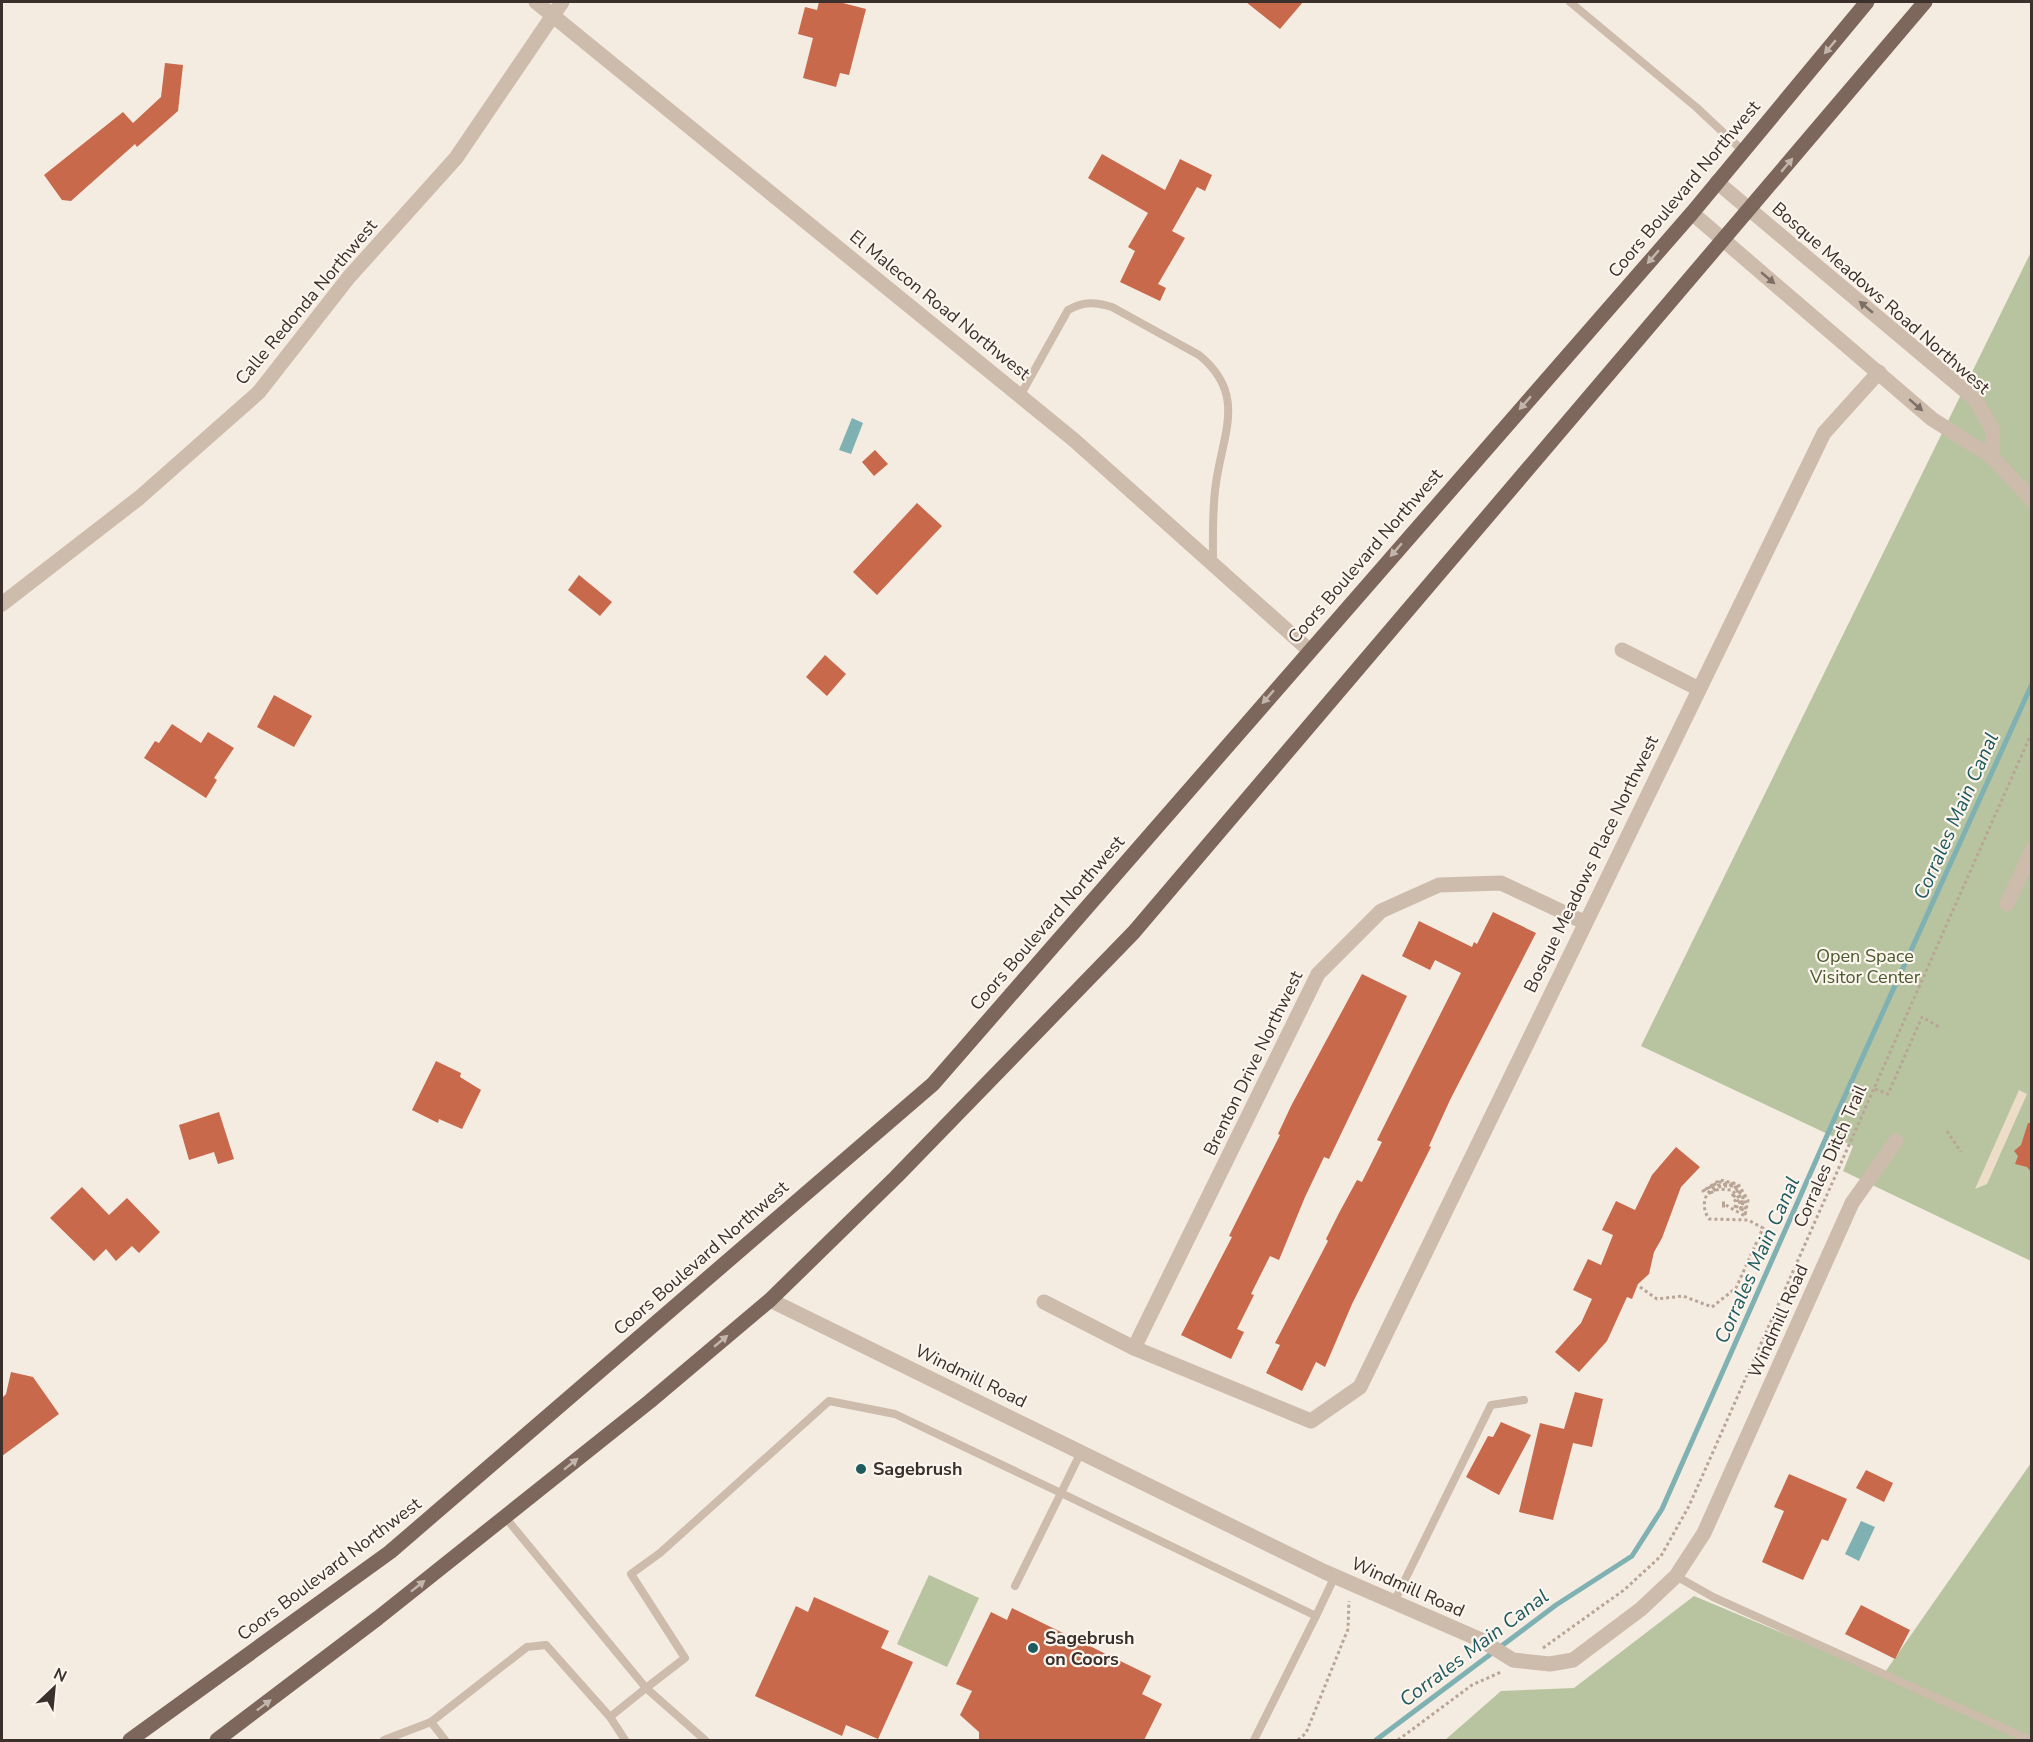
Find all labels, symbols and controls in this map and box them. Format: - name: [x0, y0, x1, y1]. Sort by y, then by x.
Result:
- one-way arrow: [1824, 39, 1836, 54]
- street label: Coors Boulevard Northwest: [1603, 95, 1766, 283]
- one-way arrow: [1780, 158, 1793, 173]
- street label: Bosque Meadows Road Northwest: [1767, 197, 1996, 400]
- street label: Calle Redonda Northwest: [230, 214, 383, 390]
- street label: El Malecon Road Northwest: [845, 225, 1036, 386]
- one-way arrow: [1647, 249, 1660, 264]
- one-way arrow: [1760, 271, 1775, 284]
- one-way arrow: [1858, 302, 1873, 314]
- one-way arrow: [1519, 395, 1532, 410]
- one-way arrow: [1908, 398, 1923, 411]
- street label: Coors Boulevard Northwest: [1282, 463, 1448, 649]
- one-way arrow: [1390, 542, 1403, 557]
- one-way arrow: [1262, 689, 1275, 704]
- water label: Corrales Main Canal: [1907, 728, 2005, 904]
- street label: Bosque Meadows Place Northwest: [1518, 731, 1664, 997]
- street label: Coors Boulevard Northwest: [964, 830, 1130, 1016]
- park label: Open Space Visitor Center: [1809, 944, 1921, 989]
- street label: Brenton Drive Northwest: [1198, 966, 1309, 1159]
- street label: Corrales Ditch Trail: [1788, 1080, 1872, 1231]
- water label: Corrales Main Canal: [1708, 1172, 1806, 1348]
- street label: Coors Boulevard Northwest: [608, 1175, 794, 1341]
- street label: Windmill Road: [1742, 1261, 1814, 1381]
- one-way arrow: [713, 1335, 728, 1348]
- street label: Windmill Road: [911, 1339, 1031, 1413]
- place label: Sagebrush: [873, 1457, 962, 1481]
- one-way arrow: [563, 1459, 578, 1471]
- marker: Sagebrush: [854, 1462, 868, 1476]
- street label: Coors Boulevard Northwest: [232, 1491, 426, 1646]
- street label: Windmill Road: [1348, 1551, 1468, 1623]
- one-way arrow: [411, 1581, 426, 1593]
- water label: Corrales Main Canal: [1394, 1583, 1554, 1713]
- place label: Sagebrush on Coors: [1045, 1626, 1134, 1671]
- marker: Sagebrush on Coors: [1026, 1641, 1040, 1655]
- north arrow: [24, 1658, 84, 1718]
- text: N: [50, 1663, 70, 1688]
- one-way arrow: [255, 1699, 271, 1711]

